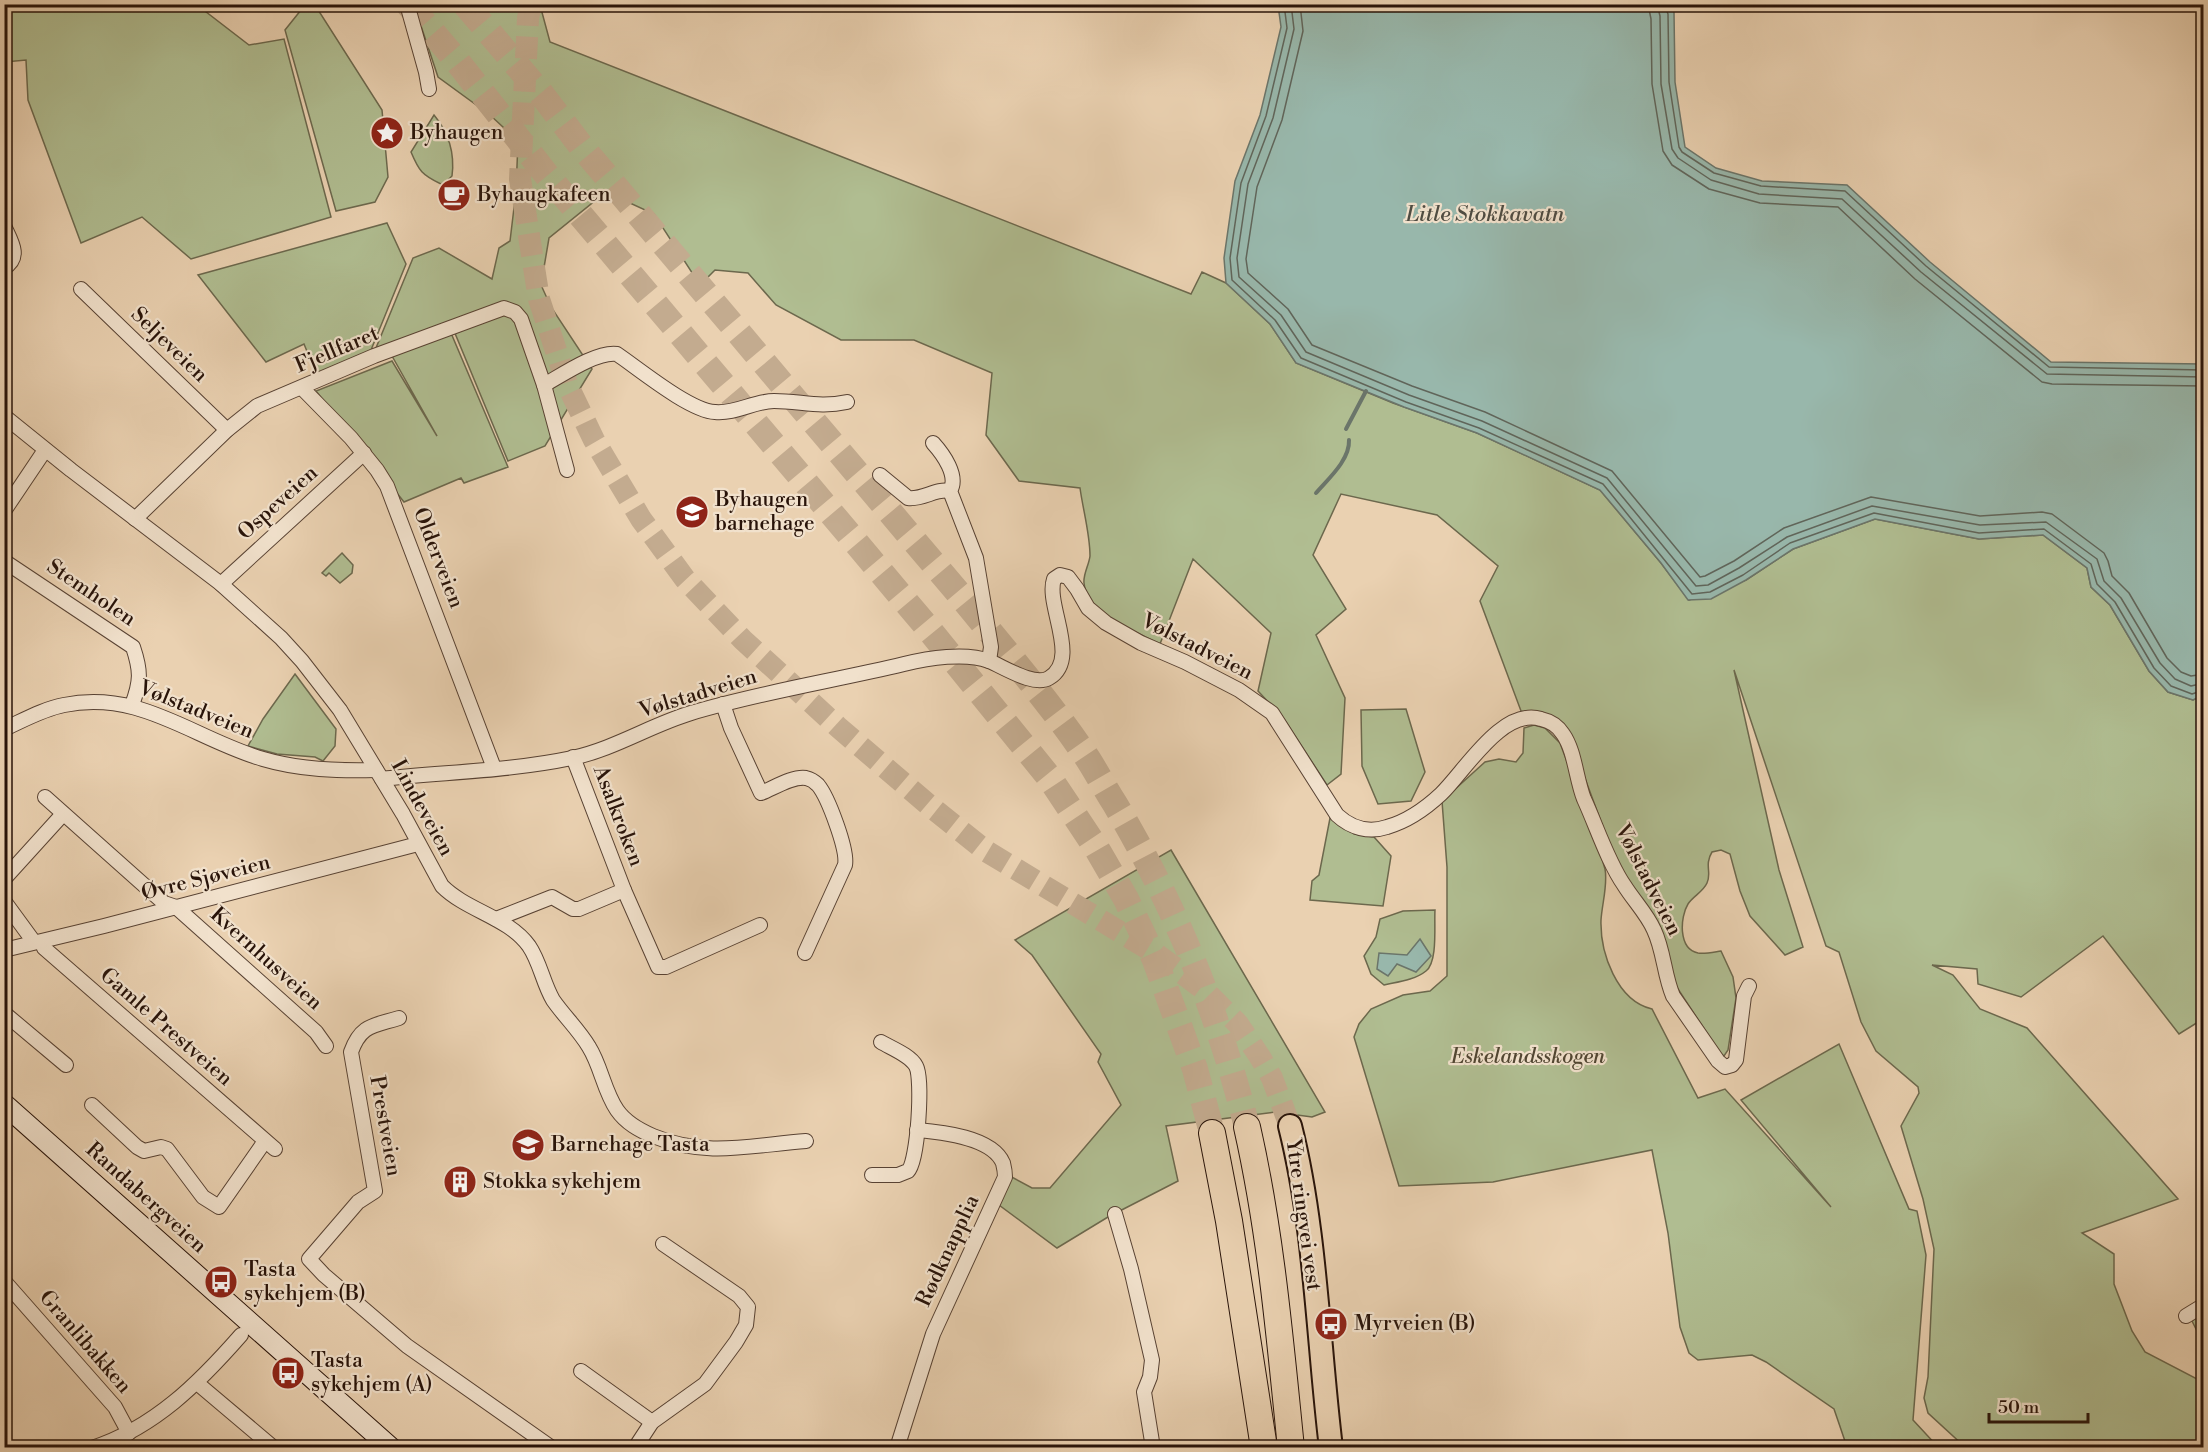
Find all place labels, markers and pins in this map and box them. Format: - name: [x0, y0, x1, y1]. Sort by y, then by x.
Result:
- place icon: Byhaugen: [369, 115, 405, 151]
- place label: Byhaugen: [409, 120, 504, 146]
- cafe icon: Byhaugkafeen: [436, 177, 472, 213]
- place label: Byhaugkafeen: [476, 182, 611, 208]
- place label: Byhaugen barnehage: [714, 487, 815, 537]
- school or university icon: Byhaugen barnehage: [674, 494, 710, 530]
- school or university icon: Barnehage Tasta: [510, 1127, 546, 1163]
- place label: Barnehage Tasta: [550, 1132, 710, 1158]
- building icon: Stokka sykehjem: [442, 1164, 478, 1200]
- place label: Stokka sykehjem: [483, 1169, 641, 1195]
- place label: Tasta sykehjem (B): [244, 1257, 366, 1307]
- bus stop icon: Tasta sykehjem (B): [203, 1264, 239, 1300]
- bus stop icon: Myrveien (B): [1313, 1306, 1349, 1342]
- place label: Myrveien (B): [1354, 1311, 1476, 1337]
- place label: Tasta sykehjem (A): [311, 1348, 432, 1398]
- bus stop icon: Tasta sykehjem (A): [270, 1355, 306, 1391]

